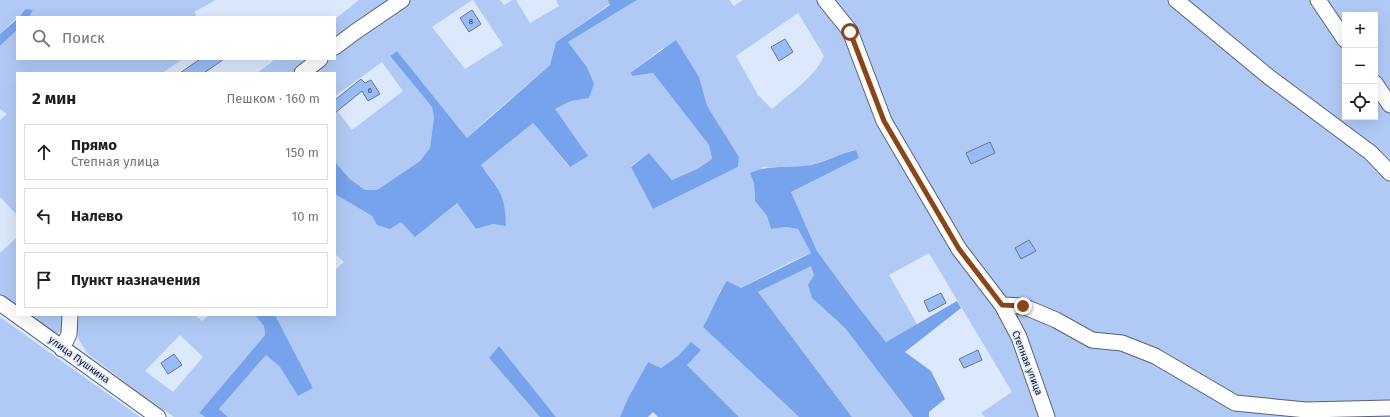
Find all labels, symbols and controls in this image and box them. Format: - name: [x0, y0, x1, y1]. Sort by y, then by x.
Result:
- map controls: [1342, 12, 1378, 120]
- button: +: [1342, 12, 1378, 48]
- search box: [16, 16, 336, 60]
- house number: 8: [469, 17, 474, 26]
- route start: [841, 23, 859, 41]
- icon: search: [30, 27, 52, 49]
- text: Поиск: [62, 29, 105, 47]
- button: −: [1342, 48, 1378, 84]
- button: locate: [1342, 84, 1378, 120]
- house number: 6: [368, 86, 372, 95]
- text: 2 мин: [32, 88, 76, 109]
- text: Пешком · 160 m: [226, 91, 320, 106]
- text: Прямо: [71, 136, 117, 154]
- icon: ahead: [33, 141, 55, 163]
- text: 150 m: [285, 145, 319, 160]
- text: Степная улица: [71, 154, 160, 169]
- icon: left: [33, 205, 55, 227]
- text: Налево: [71, 207, 123, 225]
- text: 10 m: [292, 209, 319, 224]
- icon: arrive: [33, 269, 55, 291]
- text: Пункт назначения: [71, 271, 200, 289]
- route end: [1014, 297, 1032, 315]
- street label: Степная улица: [1009, 329, 1045, 397]
- street label: улица Пушкина: [46, 334, 112, 386]

